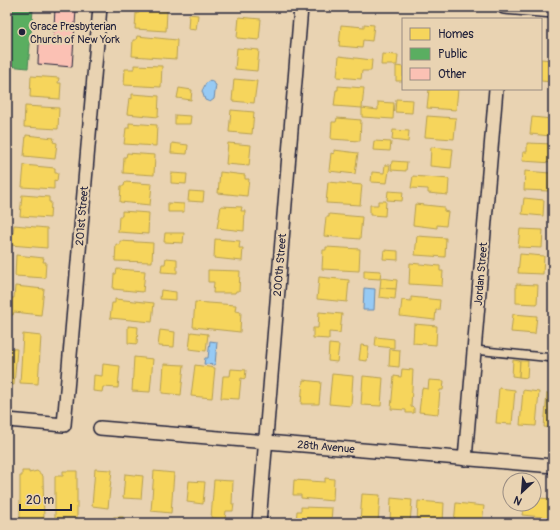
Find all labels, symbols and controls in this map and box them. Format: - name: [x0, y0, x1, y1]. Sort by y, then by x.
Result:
- legend: [402, 18, 542, 90]
- place label: Grace Presbyterian Church of New York: [30, 20, 120, 46]
- marker: Grace Presbyterian Church of New York: [17, 27, 27, 37]
- text: Homes: [438, 27, 474, 42]
- text: Public: [438, 47, 468, 62]
- text: Other: [438, 67, 467, 82]
- street label: 201st Street: [73, 185, 91, 246]
- street label: 200th Street: [271, 233, 289, 297]
- street label: Jordan Street: [472, 241, 490, 306]
- street label: 28th Avenue: [297, 438, 356, 456]
- north arrow: [502, 472, 542, 512]
- scale bar: [20, 486, 71, 512]
- text: 20 m: [26, 493, 55, 508]
- text: N: [511, 493, 524, 508]

